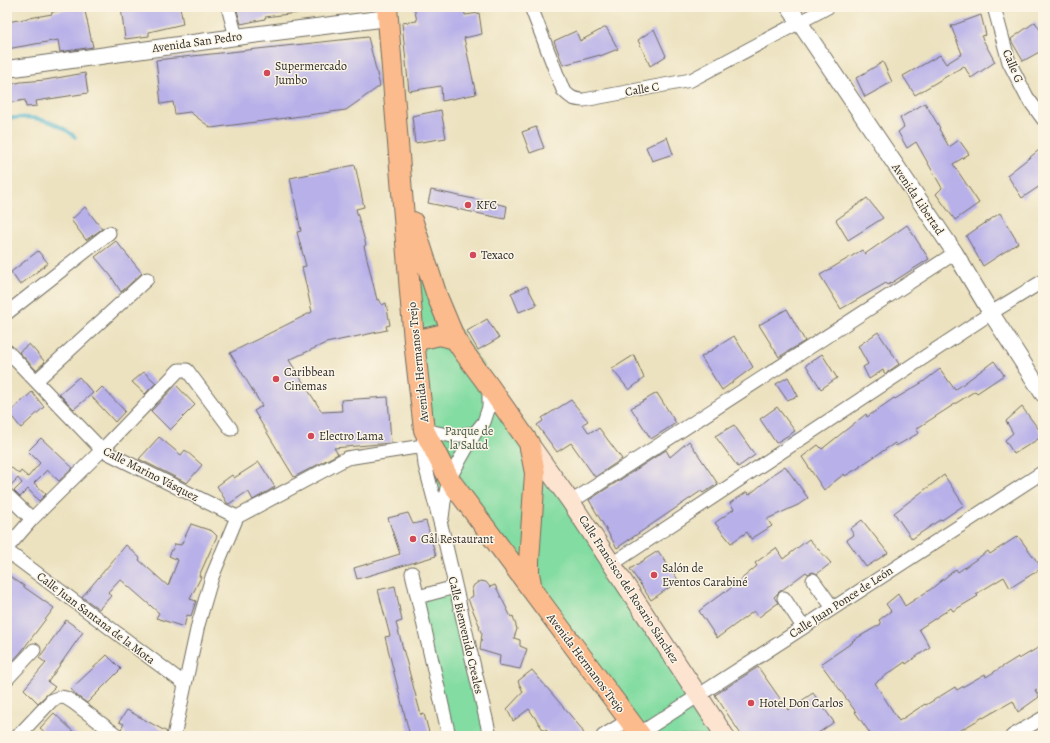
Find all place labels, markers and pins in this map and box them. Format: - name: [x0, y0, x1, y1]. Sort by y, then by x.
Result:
- place label: Supermercado Jumbo: [275, 58, 347, 88]
- marker: Supermercado Jumbo: [262, 68, 272, 78]
- place label: KFC: [476, 197, 497, 213]
- marker: KFC: [463, 200, 473, 210]
- place label: Texaco: [481, 247, 514, 263]
- marker: Texaco: [468, 250, 478, 260]
- place label: Caribbean Cinemas: [284, 364, 335, 394]
- marker: Caribbean Cinemas: [271, 374, 281, 384]
- place label: Electro Lama: [319, 428, 384, 444]
- marker: Electro Lama: [306, 431, 316, 441]
- place label: Gål Restaurant: [421, 531, 494, 547]
- marker: Gål Restaurant: [408, 534, 418, 544]
- place label: Salón de Eventos Carabiné: [662, 560, 748, 590]
- marker: Salón de Eventos Carabiné: [649, 570, 659, 580]
- place label: Hotel Don Carlos: [759, 695, 843, 711]
- marker: Hotel Don Carlos: [746, 698, 756, 708]

